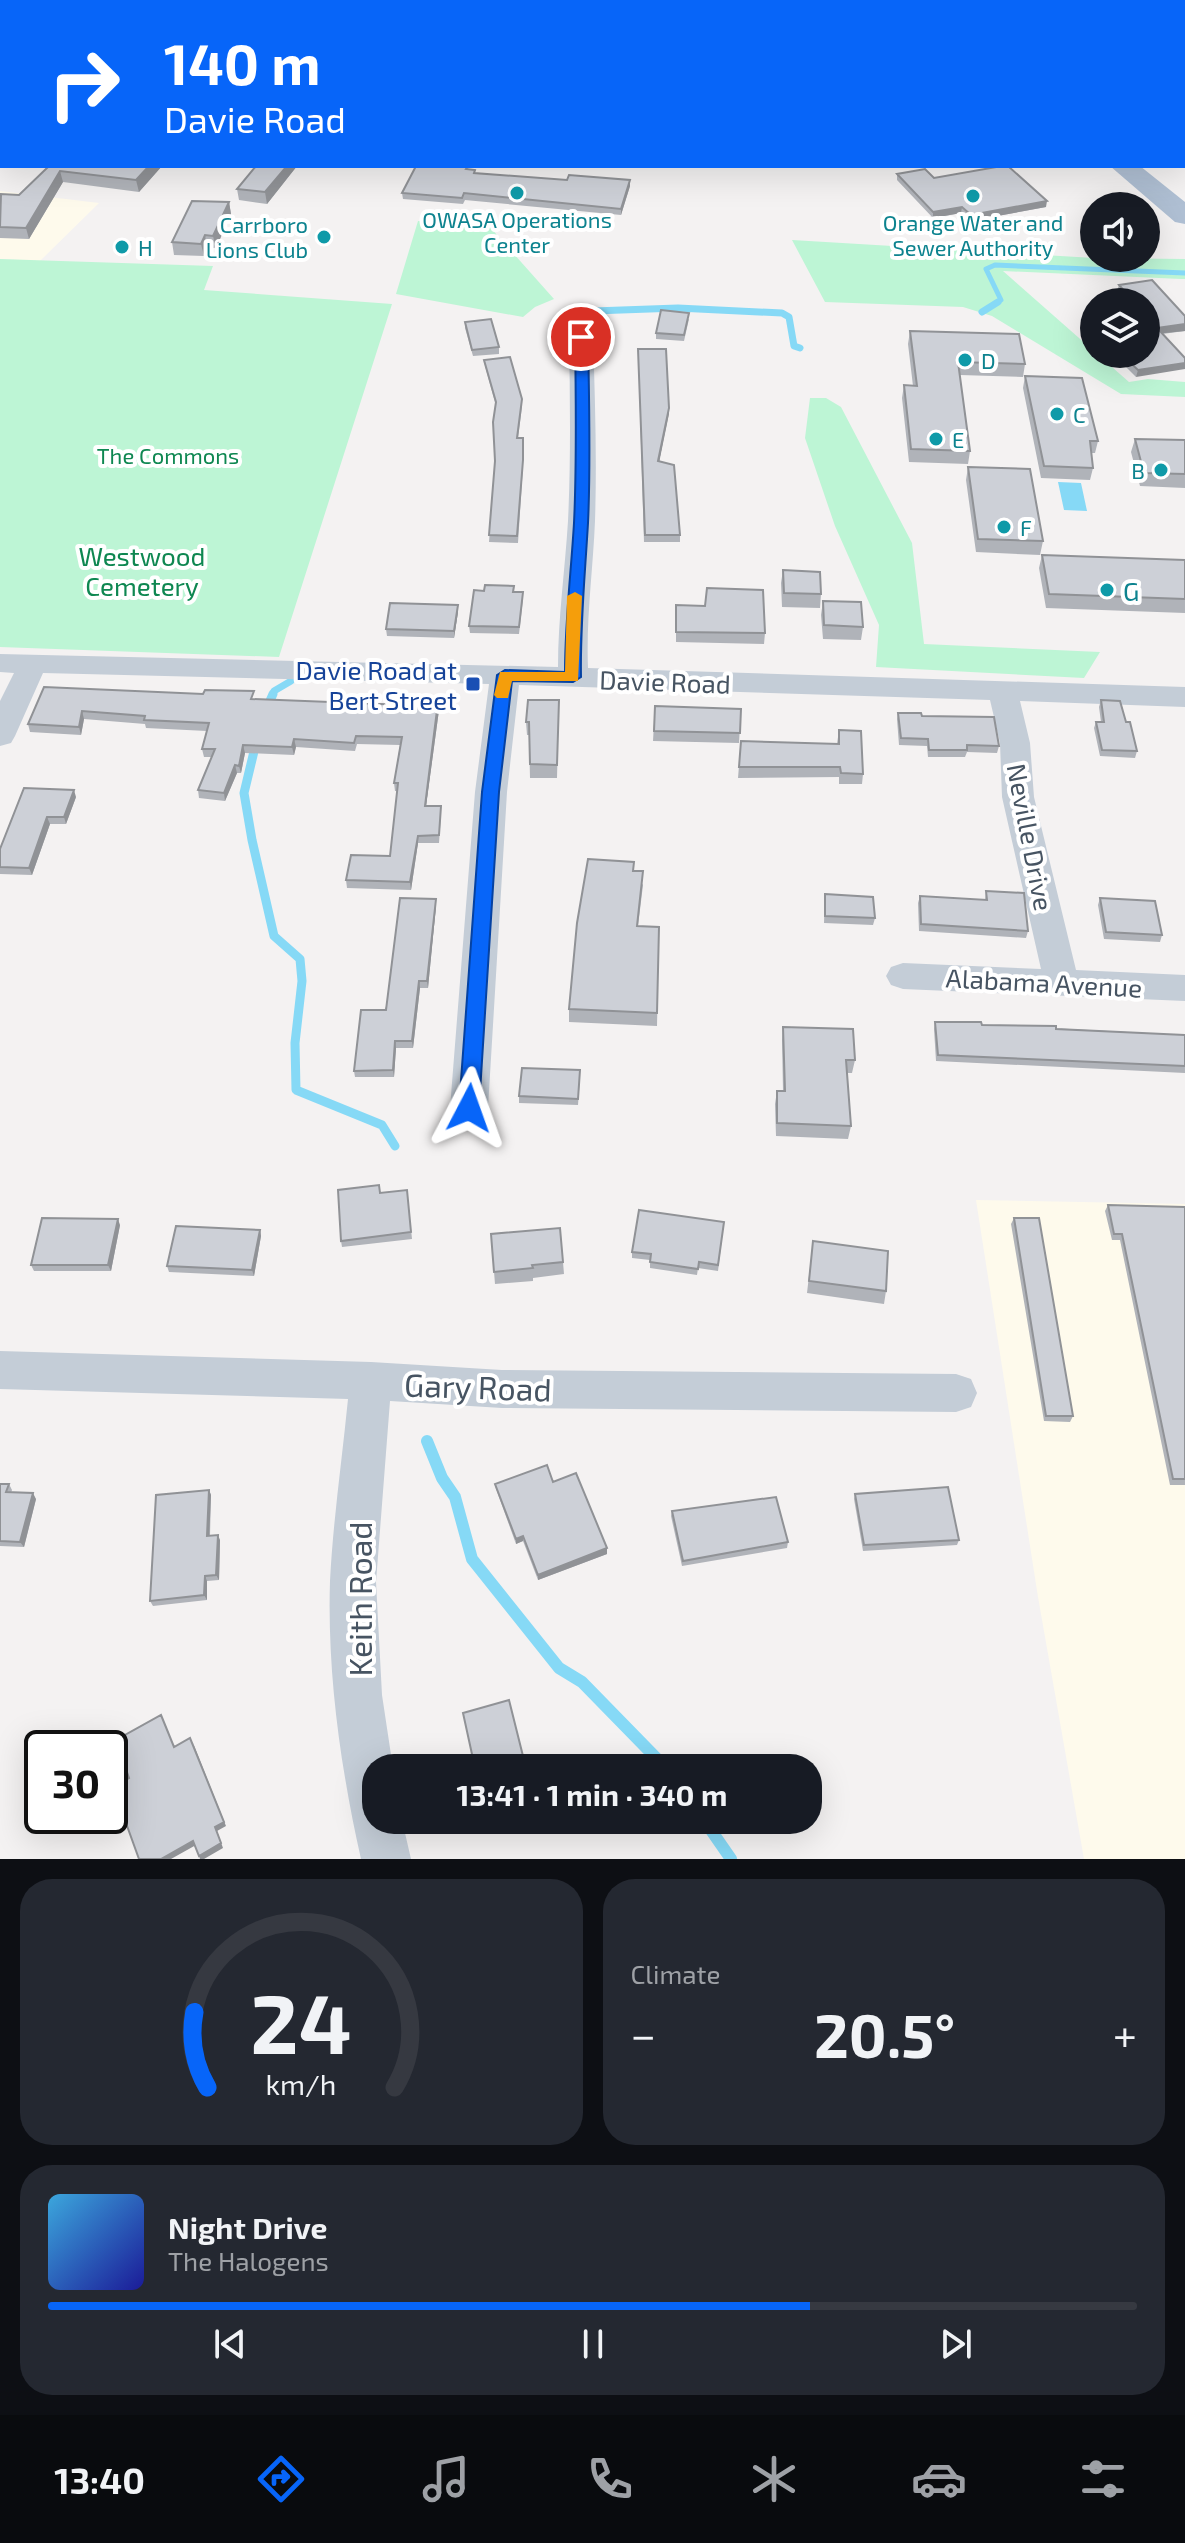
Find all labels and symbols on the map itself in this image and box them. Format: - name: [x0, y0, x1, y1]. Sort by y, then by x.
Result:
- marker: OWASA Operations Center: [508, 184, 526, 202]
- marker: Orange Water and Sewer Authority: [964, 187, 982, 205]
- place label: OWASA Operations Center: [422, 206, 612, 257]
- place label: Orange Water and Sewer Authority: [883, 209, 1063, 260]
- place label: Carrboro Lions Club: [206, 211, 308, 262]
- marker: Carrboro Lions Club: [315, 228, 333, 246]
- place label: H: [138, 234, 153, 260]
- marker: H: [113, 238, 131, 256]
- pin: [547, 303, 615, 371]
- place label: D: [981, 347, 996, 373]
- marker: D: [956, 351, 974, 369]
- place label: C: [1073, 401, 1086, 427]
- marker: C: [1048, 405, 1066, 423]
- place label: E: [952, 426, 964, 452]
- marker: E: [927, 430, 945, 448]
- park label: The Commons: [97, 442, 239, 468]
- place label: B: [1131, 457, 1145, 483]
- marker: B: [1152, 461, 1170, 479]
- place label: F: [1020, 514, 1032, 540]
- marker: F: [995, 518, 1013, 536]
- park label: Westwood Cemetery: [78, 540, 206, 601]
- place label: G: [1123, 575, 1139, 606]
- marker: G: [1098, 581, 1116, 599]
- place label: Davie Road at Bert Street: [296, 654, 457, 715]
- street label: Davie Road: [599, 663, 731, 699]
- marker: Davie Road at Bert Street: [464, 675, 482, 693]
- street label: Neville Drive: [1002, 761, 1060, 913]
- street label: Alabama Avenue: [945, 961, 1143, 1003]
- position arrow: [427, 1066, 511, 1150]
- street label: Gary Road: [404, 1364, 552, 1408]
- street label: Keith Road: [340, 1521, 378, 1677]
- speed limit sign: 30: [24, 1730, 128, 1834]

